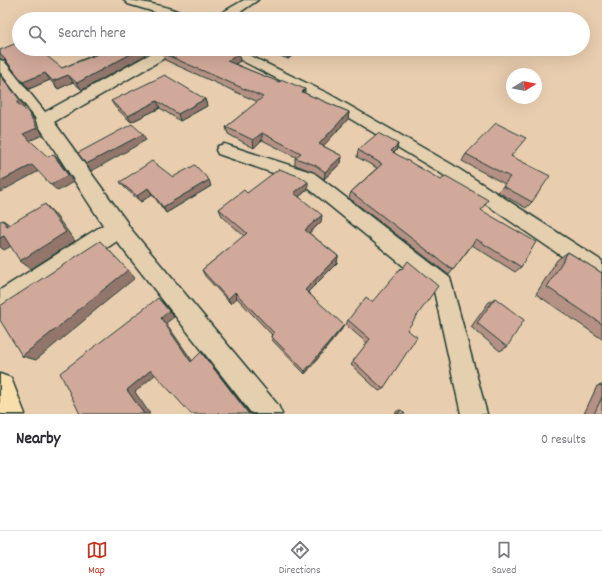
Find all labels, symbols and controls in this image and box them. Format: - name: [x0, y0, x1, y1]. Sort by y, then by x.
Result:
- search box: [12, 12, 590, 56]
- icon: search: [26, 23, 48, 45]
- text: Search here: [58, 23, 126, 45]
- north arrow: [506, 68, 542, 104]
- text: Nearby: [16, 428, 60, 452]
- text: 0 results: [541, 431, 586, 450]
- tab: Map: [86, 539, 108, 579]
- tab: Directions: [279, 539, 321, 579]
- tab: Saved: [492, 539, 516, 579]

